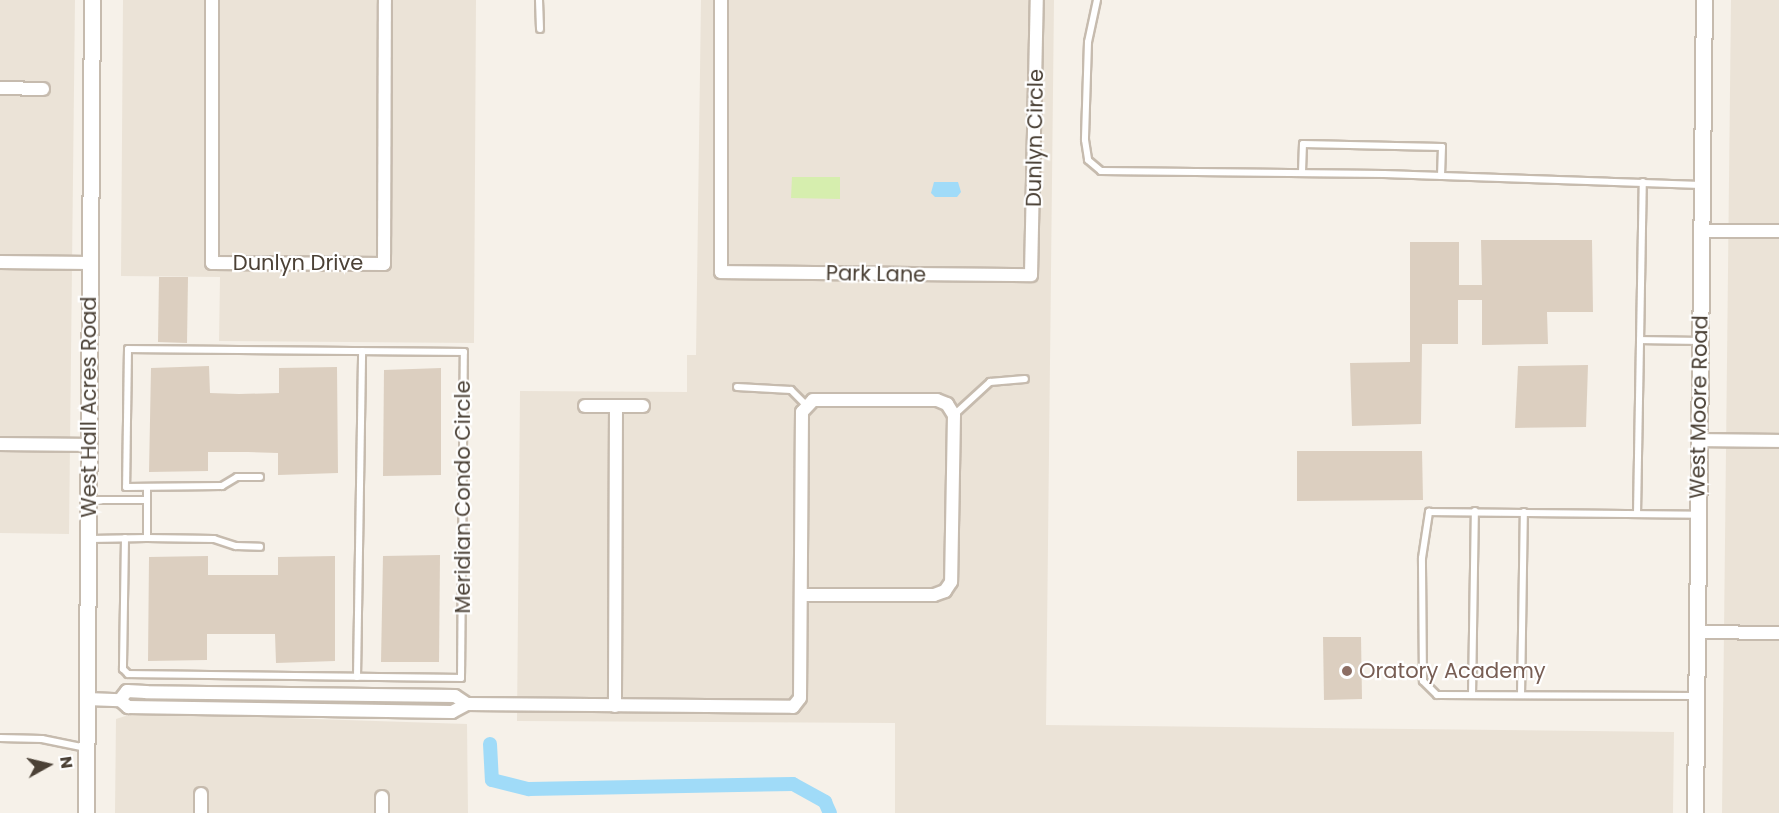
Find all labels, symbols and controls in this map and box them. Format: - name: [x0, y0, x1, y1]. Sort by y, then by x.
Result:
- street label: Dunlyn Circle: [1021, 69, 1049, 207]
- street label: Dunlyn Drive: [233, 250, 363, 276]
- street label: Park Lane: [826, 261, 926, 287]
- street label: West Hall Acres Road: [76, 296, 102, 518]
- street label: West Moore Road: [1685, 315, 1713, 499]
- street label: Meridian Condo Circle: [450, 380, 476, 614]
- place label: Oratory Academy: [1359, 658, 1546, 684]
- marker: Oratory Academy: [1340, 664, 1354, 678]
- north arrow: [18, 735, 78, 795]
- text: N: [54, 755, 79, 770]

